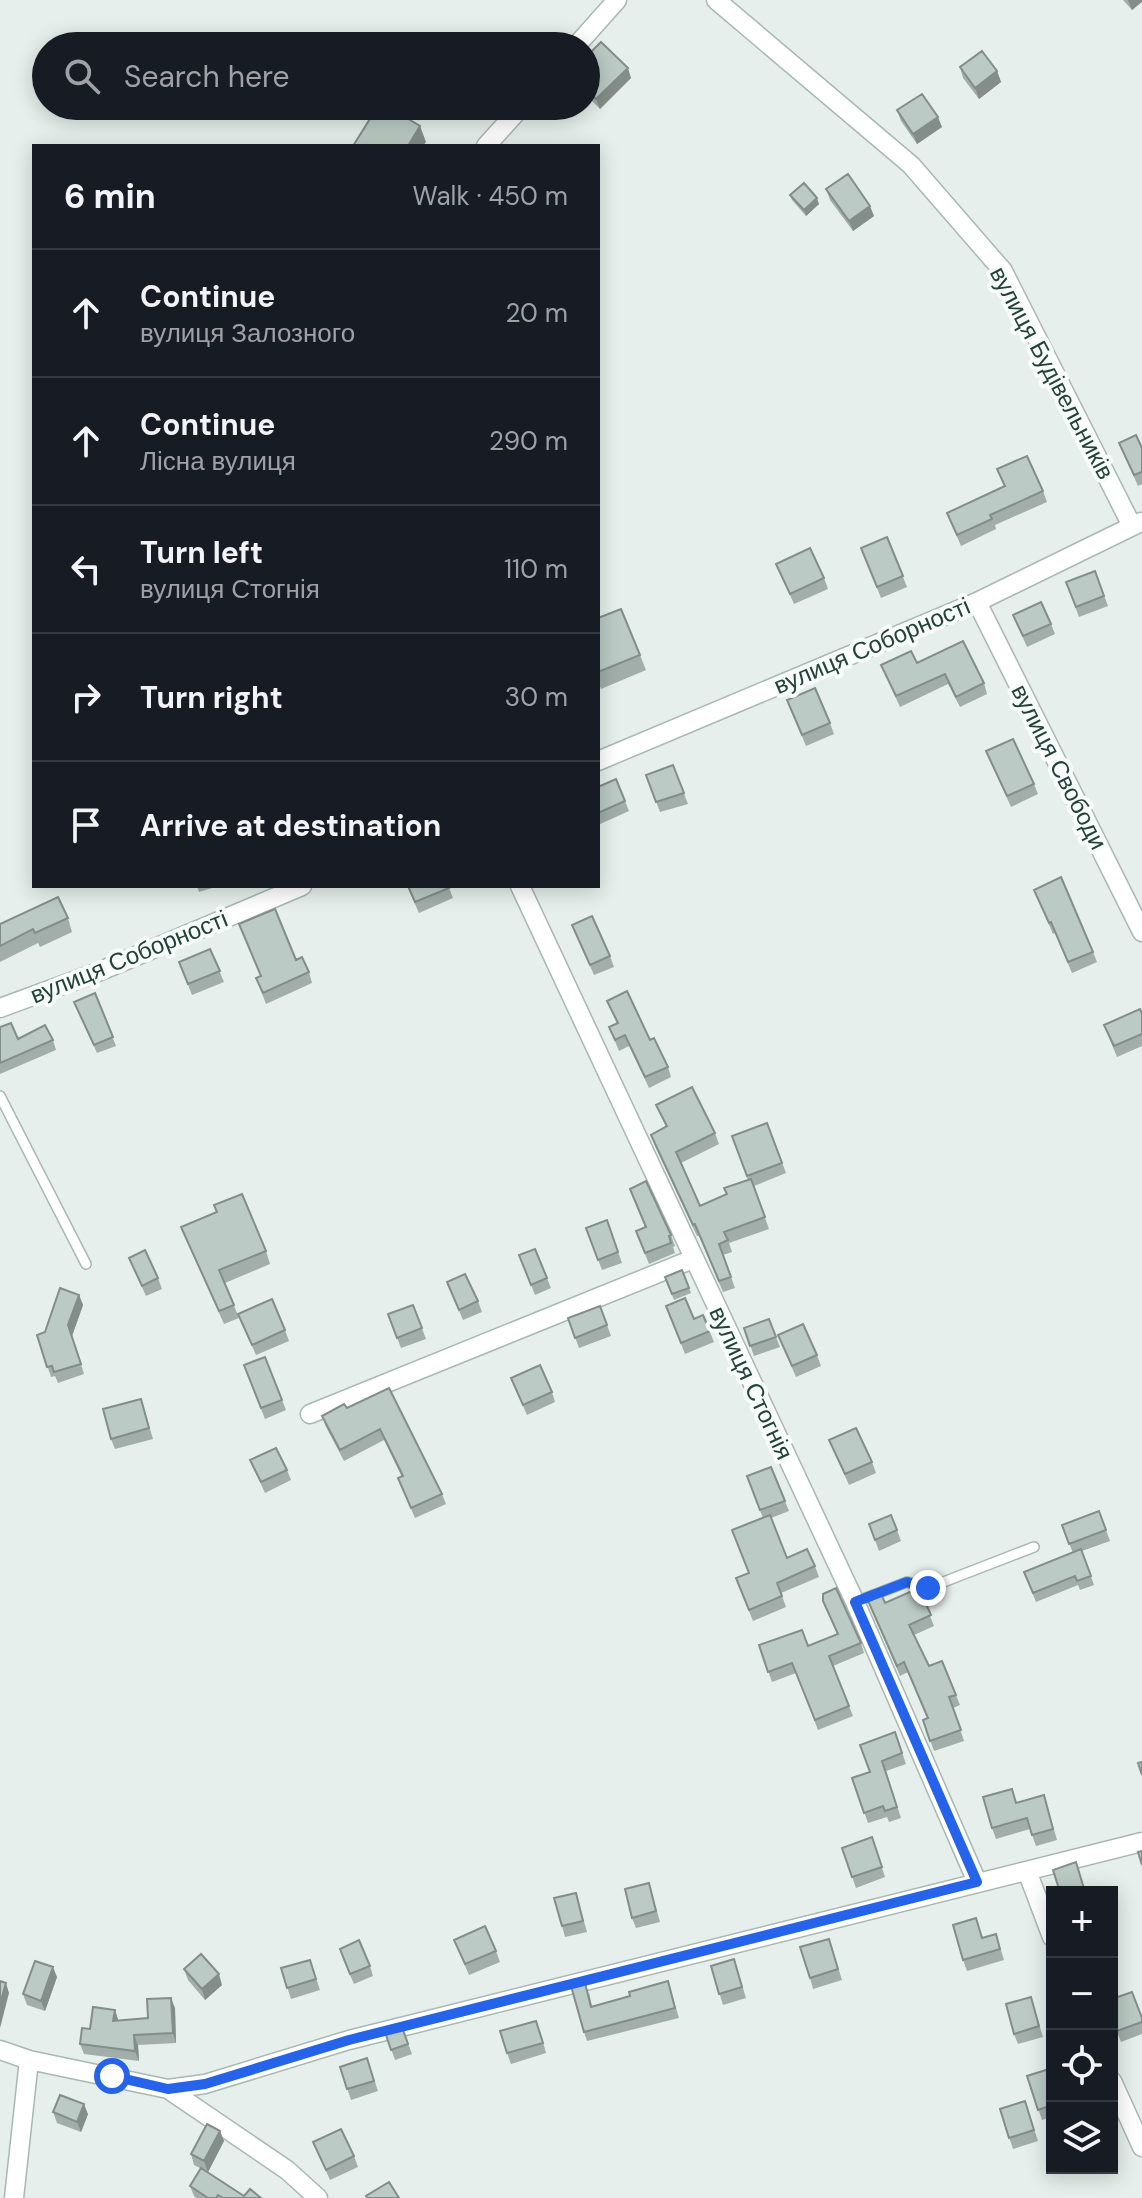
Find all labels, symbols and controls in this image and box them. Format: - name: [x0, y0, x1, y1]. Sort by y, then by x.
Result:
- search box: [32, 32, 600, 120]
- icon: search: [60, 54, 104, 98]
- text: Search here: [124, 57, 290, 96]
- text: 6 min: [64, 174, 156, 219]
- text: Walk · 450 m: [413, 179, 568, 213]
- street label: вулиця Будівельників: [983, 261, 1122, 485]
- text: Continue: [140, 277, 275, 316]
- icon: ahead: [64, 291, 108, 335]
- text: 20 m: [505, 296, 568, 330]
- text: вулиця Залозного: [140, 316, 355, 350]
- text: Continue: [140, 405, 275, 444]
- icon: ahead: [64, 419, 108, 463]
- text: 290 m: [489, 424, 568, 458]
- text: Лісна вулиця: [140, 444, 296, 478]
- text: Turn left: [140, 533, 263, 572]
- icon: left: [64, 547, 108, 591]
- text: 110 m: [504, 552, 568, 586]
- text: вулиця Стогнія: [140, 572, 320, 606]
- street label: вулиця Соборності: [769, 590, 975, 701]
- icon: right: [64, 675, 108, 719]
- text: Turn right: [140, 678, 283, 717]
- street label: вулиця Свободи: [1004, 679, 1114, 855]
- text: 30 m: [505, 680, 568, 714]
- icon: arrive: [64, 803, 108, 847]
- text: Arrive at destination: [140, 806, 441, 845]
- street label: вулиця Соборності: [26, 903, 232, 1010]
- street label: вулиця Стогнія: [702, 1301, 801, 1465]
- route end: [910, 1570, 946, 1606]
- map controls: [1046, 1886, 1118, 2174]
- button: +: [1046, 1886, 1118, 1958]
- button: −: [1046, 1958, 1118, 2030]
- button: locate: [1046, 2030, 1118, 2102]
- route start: [94, 2058, 130, 2094]
- button: layers: [1046, 2102, 1118, 2174]

